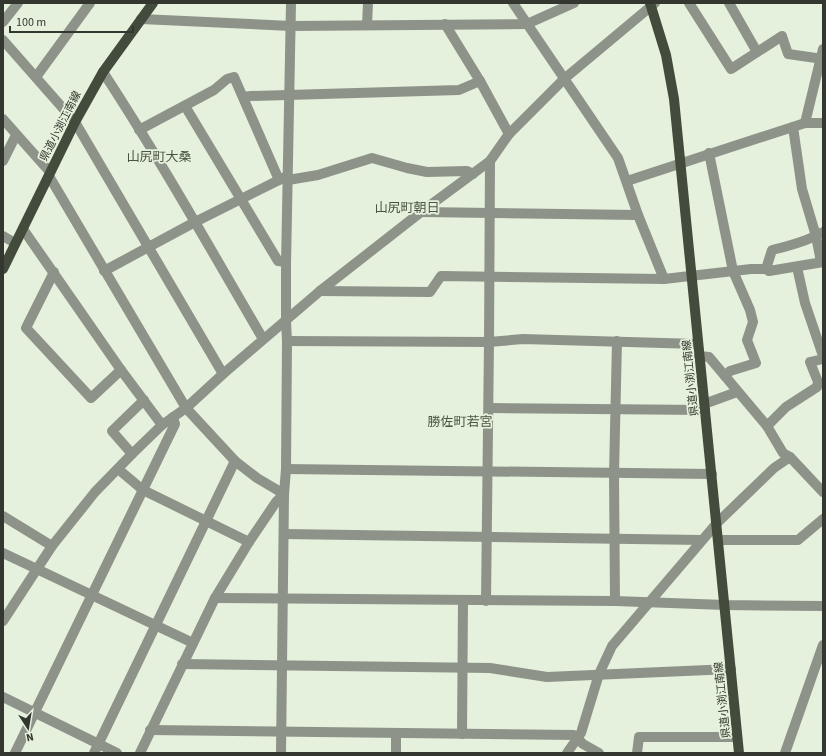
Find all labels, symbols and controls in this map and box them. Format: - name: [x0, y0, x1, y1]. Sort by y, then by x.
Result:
- scale bar: [10, 8, 133, 34]
- text: 100 m: [16, 14, 46, 31]
- street label: 県道小渕江南線: [36, 89, 85, 164]
- district label: 山尻町大桑: [126, 148, 192, 166]
- district label: 山尻町朝日: [374, 199, 440, 217]
- street label: 県道小渕江南線: [679, 339, 702, 417]
- district label: 勝佐町若宮: [427, 413, 493, 431]
- street label: 県道小渕江南線: [711, 661, 734, 739]
- north arrow: [8, 708, 48, 748]
- text: N: [25, 729, 35, 745]

